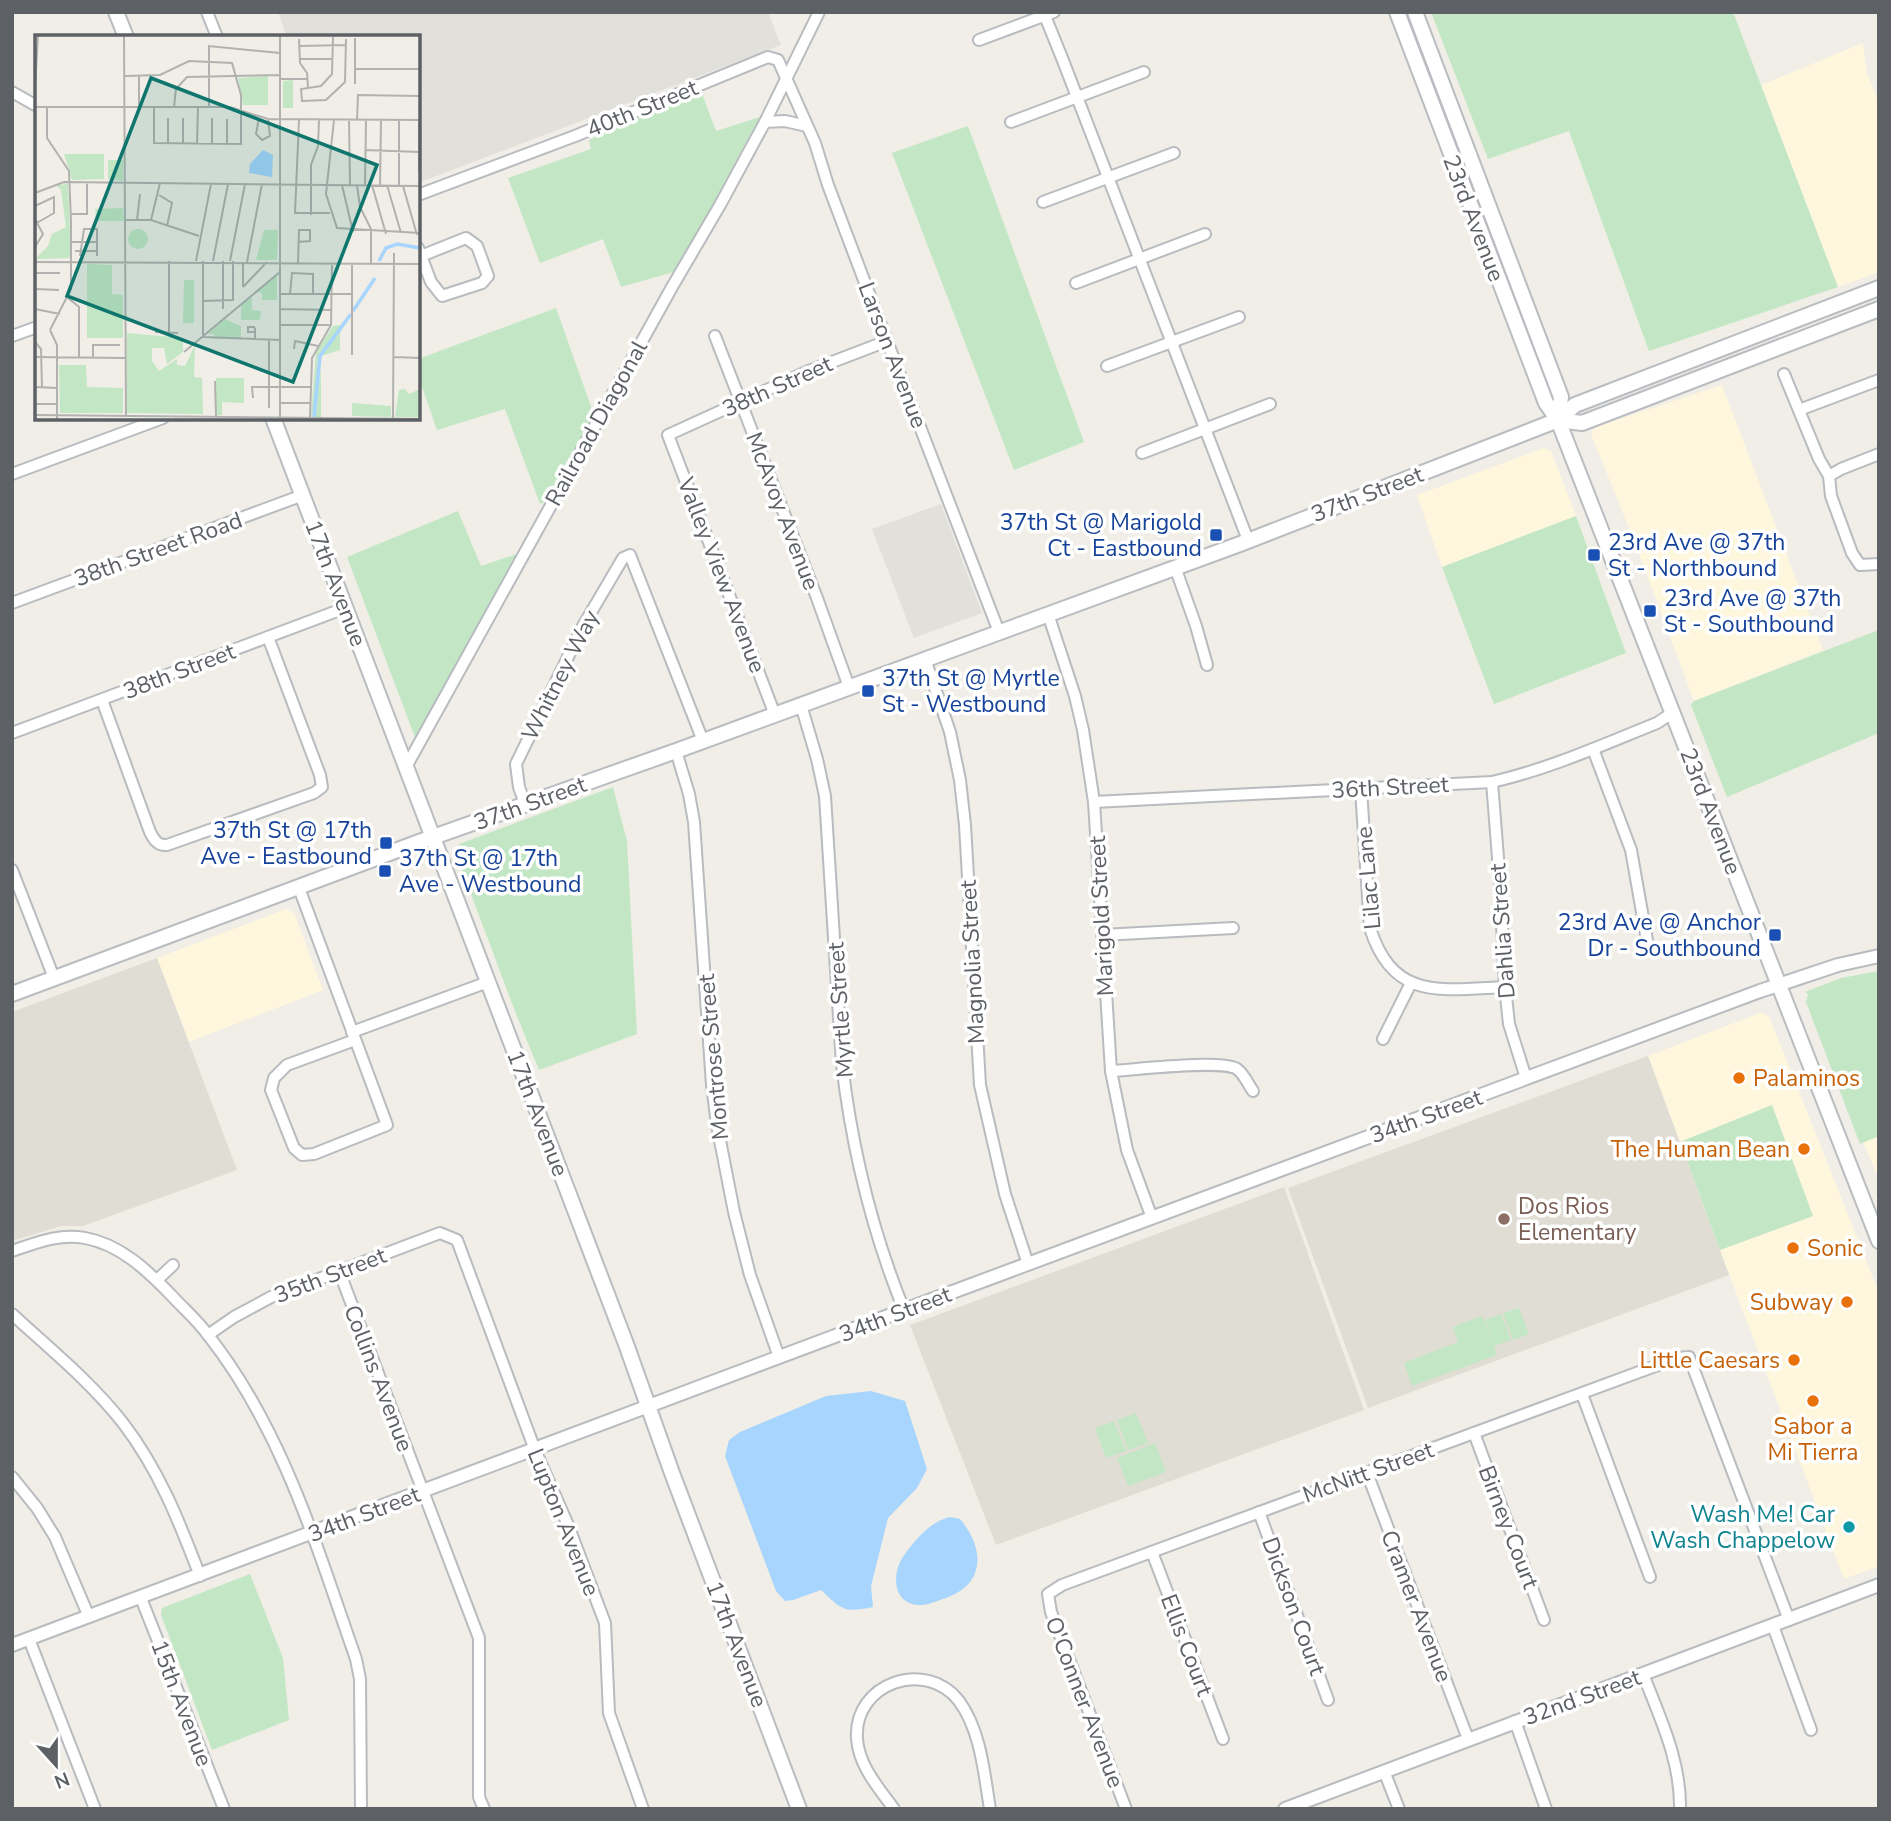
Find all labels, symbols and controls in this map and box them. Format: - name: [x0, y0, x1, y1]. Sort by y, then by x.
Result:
- inset map: [35, 35, 420, 420]
- street label: 40th Street: [582, 72, 703, 145]
- street label: 23rd Avenue: [1435, 150, 1512, 286]
- street label: Larson Avenue: [850, 278, 935, 433]
- street label: Railroad Diagonal: [538, 335, 655, 512]
- street label: 38th Street: [717, 348, 838, 424]
- street label: McAvoy Avenue: [738, 428, 827, 595]
- street label: 37th Street: [1307, 459, 1428, 530]
- street label: Valley View Avenue: [670, 472, 773, 677]
- street label: 38th Street Road: [70, 505, 247, 594]
- place label: 37th St @ Marigold Ct - Eastbound: [1000, 507, 1202, 564]
- street label: 17th Avenue: [297, 516, 374, 651]
- marker: 37th St @ Marigold Ct - Eastbound: [1208, 527, 1224, 543]
- place label: 23rd Ave @ 37th St - Northbound: [1608, 527, 1785, 584]
- marker: 23rd Ave @ 37th St - Northbound: [1586, 547, 1602, 563]
- place label: 23rd Ave @ 37th St - Southbound: [1664, 583, 1841, 640]
- marker: 23rd Ave @ 37th St - Southbound: [1642, 603, 1658, 619]
- street label: Whitney Way: [514, 605, 607, 746]
- street label: 38th Street: [119, 636, 240, 707]
- place label: 37th St @ Myrtle St - Westbound: [882, 663, 1060, 720]
- marker: 37th St @ Myrtle St - Westbound: [860, 683, 876, 699]
- street label: 23rd Avenue: [1672, 743, 1749, 879]
- street label: 37th Street: [470, 769, 592, 838]
- street label: 36th Street: [1331, 769, 1450, 806]
- place label: 37th St @ 17th Ave - Eastbound: [200, 815, 372, 872]
- street label: Lilac Lane: [1349, 825, 1388, 931]
- street label: Marigold Street: [1082, 834, 1121, 997]
- marker: 37th St @ 17th Ave - Eastbound: [378, 835, 394, 851]
- place label: 37th St @ 17th Ave - Westbound: [399, 843, 581, 900]
- street label: Dahlia Street: [1482, 861, 1523, 1000]
- marker: 37th St @ 17th Ave - Westbound: [377, 863, 393, 879]
- street label: Magnolia Street: [953, 878, 992, 1045]
- place label: 23rd Ave @ Anchor Dr - Southbound: [1558, 907, 1762, 964]
- marker: 23rd Ave @ Anchor Dr - Southbound: [1767, 927, 1783, 943]
- street label: Myrtle Street: [820, 940, 861, 1079]
- street label: Montrose Street: [691, 972, 736, 1141]
- street label: 17th Avenue: [499, 1046, 576, 1181]
- place label: Palaminos: [1753, 1063, 1860, 1094]
- marker: Palaminos: [1731, 1070, 1747, 1086]
- street label: 34th Street: [1366, 1082, 1488, 1151]
- place label: The Human Bean: [1611, 1134, 1790, 1165]
- marker: The Human Bean: [1796, 1141, 1812, 1157]
- place label: Dos Rios Elementary: [1518, 1191, 1636, 1248]
- marker: Dos Rios Elementary: [1496, 1211, 1512, 1227]
- place label: Sonic: [1807, 1233, 1863, 1264]
- street label: 35th Street: [270, 1240, 391, 1311]
- marker: Sonic: [1785, 1240, 1801, 1256]
- street label: 34th Street: [835, 1279, 956, 1350]
- place label: Subway: [1750, 1287, 1833, 1318]
- marker: Subway: [1839, 1294, 1855, 1310]
- street label: Collins Avenue: [336, 1300, 421, 1456]
- place label: Little Caesars: [1640, 1345, 1780, 1376]
- marker: Little Caesars: [1786, 1352, 1802, 1368]
- marker: Sabor a Mi Tierra: [1805, 1393, 1821, 1409]
- place label: Sabor a Mi Tierra: [1768, 1411, 1858, 1468]
- street label: McNitt Street: [1298, 1434, 1439, 1510]
- street label: Lupton Avenue: [520, 1444, 607, 1601]
- street label: Birney Court: [1471, 1461, 1547, 1594]
- street label: 34th Street: [304, 1479, 425, 1550]
- place label: Wash Me! Car Wash Chappelow: [1650, 1499, 1836, 1556]
- marker: Wash Me! Car Wash Chappelow: [1841, 1519, 1857, 1535]
- street label: Cramer Avenue: [1373, 1526, 1460, 1686]
- street label: Dickson Court: [1254, 1533, 1333, 1680]
- street label: 17th Avenue: [698, 1577, 775, 1712]
- street label: Ellis Court: [1153, 1590, 1220, 1701]
- street label: O'Conner Avenue: [1038, 1612, 1131, 1792]
- street label: 15th Avenue: [143, 1636, 220, 1771]
- street label: 32nd Street: [1519, 1662, 1646, 1733]
- north arrow: [21, 1730, 91, 1800]
- text: N: [50, 1765, 73, 1795]

